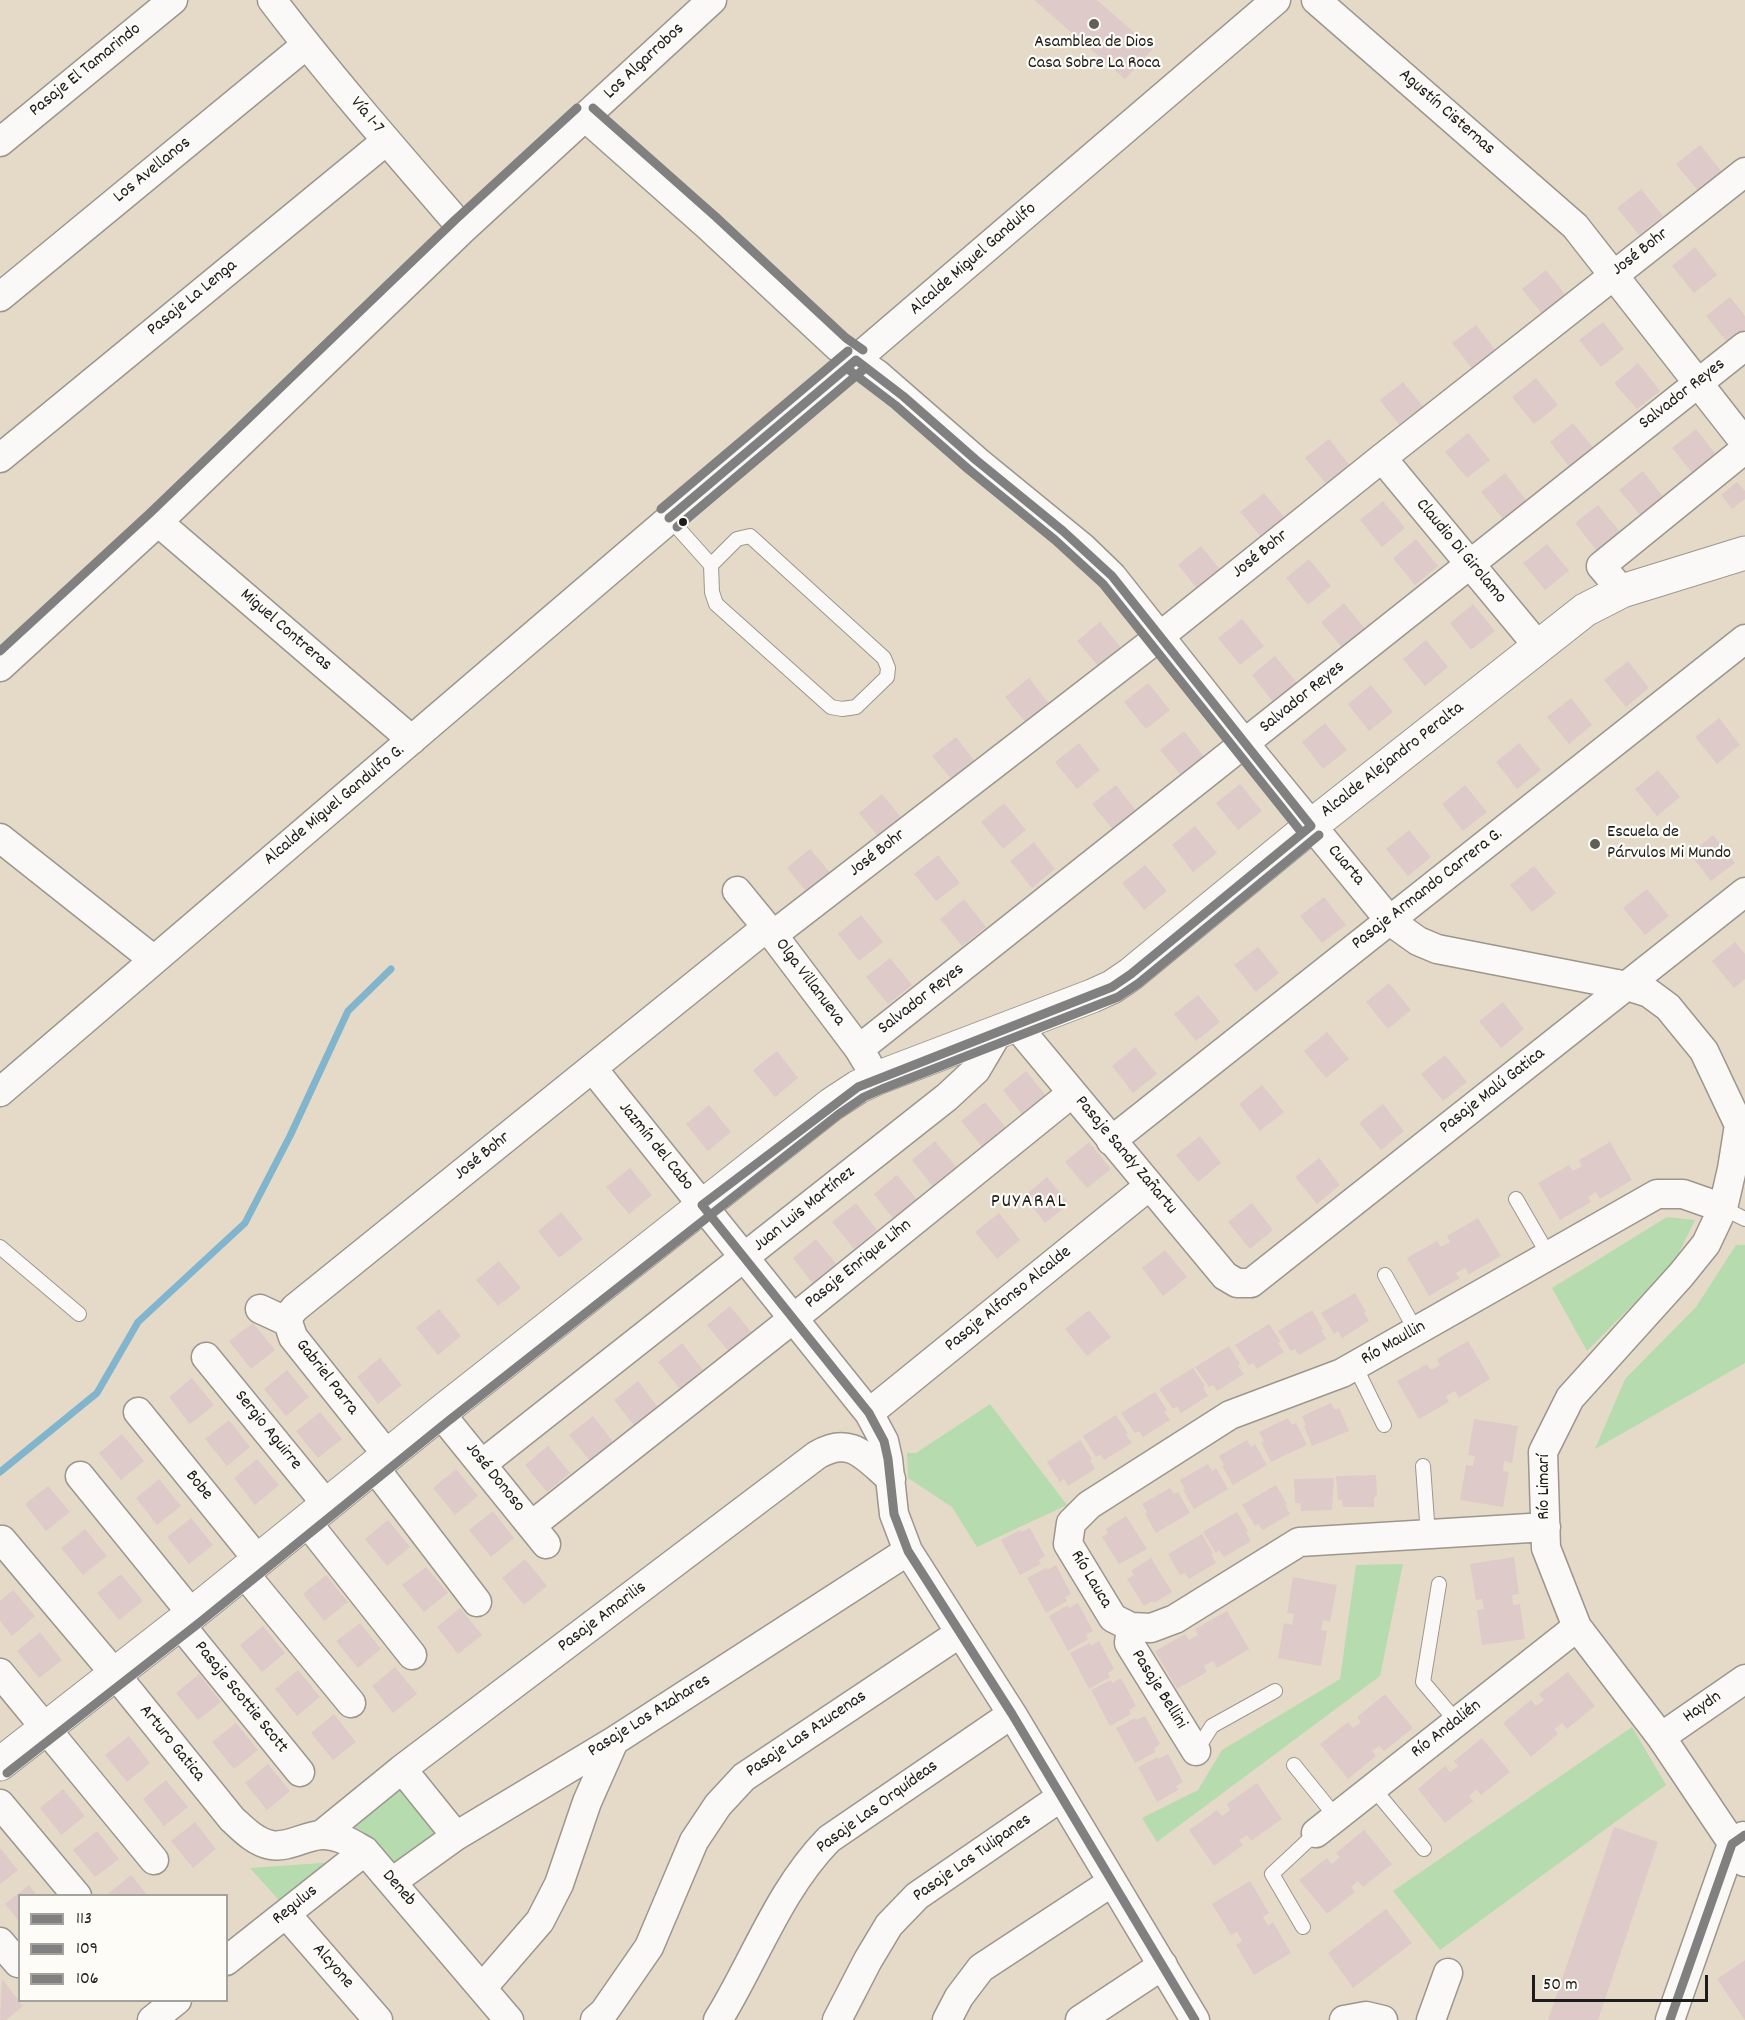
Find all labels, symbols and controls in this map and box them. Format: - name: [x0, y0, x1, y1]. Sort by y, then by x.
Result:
- marker: Asamblea de Dios Casa Sobre La Roca: [1087, 17, 1101, 31]
- street label: Pasaje El Tamarindo: [26, 19, 146, 123]
- street label: Los Algarrobos: [600, 19, 690, 105]
- place label: Asamblea de Dios Casa Sobre La Roca: [1028, 33, 1160, 76]
- street label: Agustín Cisternas: [1393, 65, 1499, 161]
- street label: Vía 1-7: [344, 93, 388, 139]
- street label: Los Avellanos: [110, 133, 196, 209]
- street label: Alcalde Miguel Gandulfo: [906, 199, 1042, 321]
- street label: José Bohr: [1609, 224, 1673, 282]
- street label: Pasaje La Lenga: [144, 256, 242, 342]
- street label: Salvador Reyes: [1636, 355, 1730, 435]
- street label: Claudio Di Girolamo: [1410, 495, 1510, 609]
- unlabelled marker: [677, 516, 689, 528]
- street label: José Bohr: [1229, 526, 1293, 584]
- street label: Miguel Contreras: [235, 585, 335, 677]
- street label: Salvador Reyes: [1256, 657, 1350, 739]
- street label: Alcalde Alejandro Peralta: [1317, 698, 1469, 824]
- street label: Alcalde Miguel Gandulfo G.: [260, 741, 410, 871]
- place label: Escuela de Párvulos Mi Mundo: [1607, 823, 1731, 866]
- street label: Pasaje Armando Carrera G.: [1348, 824, 1508, 956]
- street label: José Bohr: [846, 825, 910, 883]
- marker: Escuela de Párvulos Mi Mundo: [1588, 837, 1602, 851]
- street label: Cuarta: [1322, 841, 1368, 891]
- street label: Olga Villanueva: [769, 935, 849, 1031]
- street label: Salvador Reyes: [875, 960, 969, 1040]
- street label: Pasaje Malú Gatica: [1436, 1044, 1550, 1140]
- street label: Pasaje Sandy Zañartu: [1069, 1092, 1181, 1220]
- street label: Jazmín del Cabo: [613, 1098, 697, 1196]
- street label: José Bohr: [451, 1128, 515, 1186]
- street label: Juan Luis Martínez: [750, 1163, 860, 1257]
- district label: PUYARAL: [991, 1191, 1067, 1215]
- street label: Pasaje Enrique Lihn: [801, 1215, 917, 1315]
- street label: Pasaje Alfonso Alcalde: [941, 1242, 1077, 1358]
- street label: Río Maullin: [1358, 1317, 1430, 1371]
- street label: Gabriel Parra: [290, 1336, 362, 1420]
- street label: Sergio Aguirre: [228, 1387, 306, 1475]
- street label: José Donoso: [459, 1439, 529, 1517]
- street label: Río Limarí: [1535, 1454, 1557, 1520]
- street label: Bobe: [179, 1467, 217, 1505]
- street label: Río Lauca: [1064, 1547, 1116, 1613]
- street label: Pasaje Amarilis: [555, 1578, 651, 1658]
- street label: Pasaje Scottie Scott: [188, 1638, 292, 1758]
- street label: Pasaje Bellini: [1125, 1646, 1191, 1734]
- street label: Pasaje Los Azahares: [585, 1671, 715, 1763]
- street label: Pasaje Las Azucenas: [743, 1687, 871, 1783]
- street label: Haydn: [1680, 1687, 1726, 1729]
- street label: Río Andalién: [1408, 1696, 1486, 1764]
- street label: Arturo Gatica: [133, 1701, 209, 1787]
- street label: Pasaje Las Orquídeas: [813, 1757, 943, 1859]
- street label: Pasaje Los Tulipanes: [910, 1810, 1036, 1908]
- street label: Deneb: [376, 1866, 420, 1912]
- street label: Regulus: [269, 1881, 323, 1931]
- legend: [18, 1894, 228, 2002]
- text: 113: [76, 1907, 92, 1932]
- text: 109: [76, 1937, 98, 1962]
- street label: Alcyone: [307, 1940, 357, 1994]
- scale bar: [1535, 1963, 1710, 2001]
- text: 106: [76, 1967, 99, 1992]
- text: 50 m: [1543, 1973, 1578, 1998]

